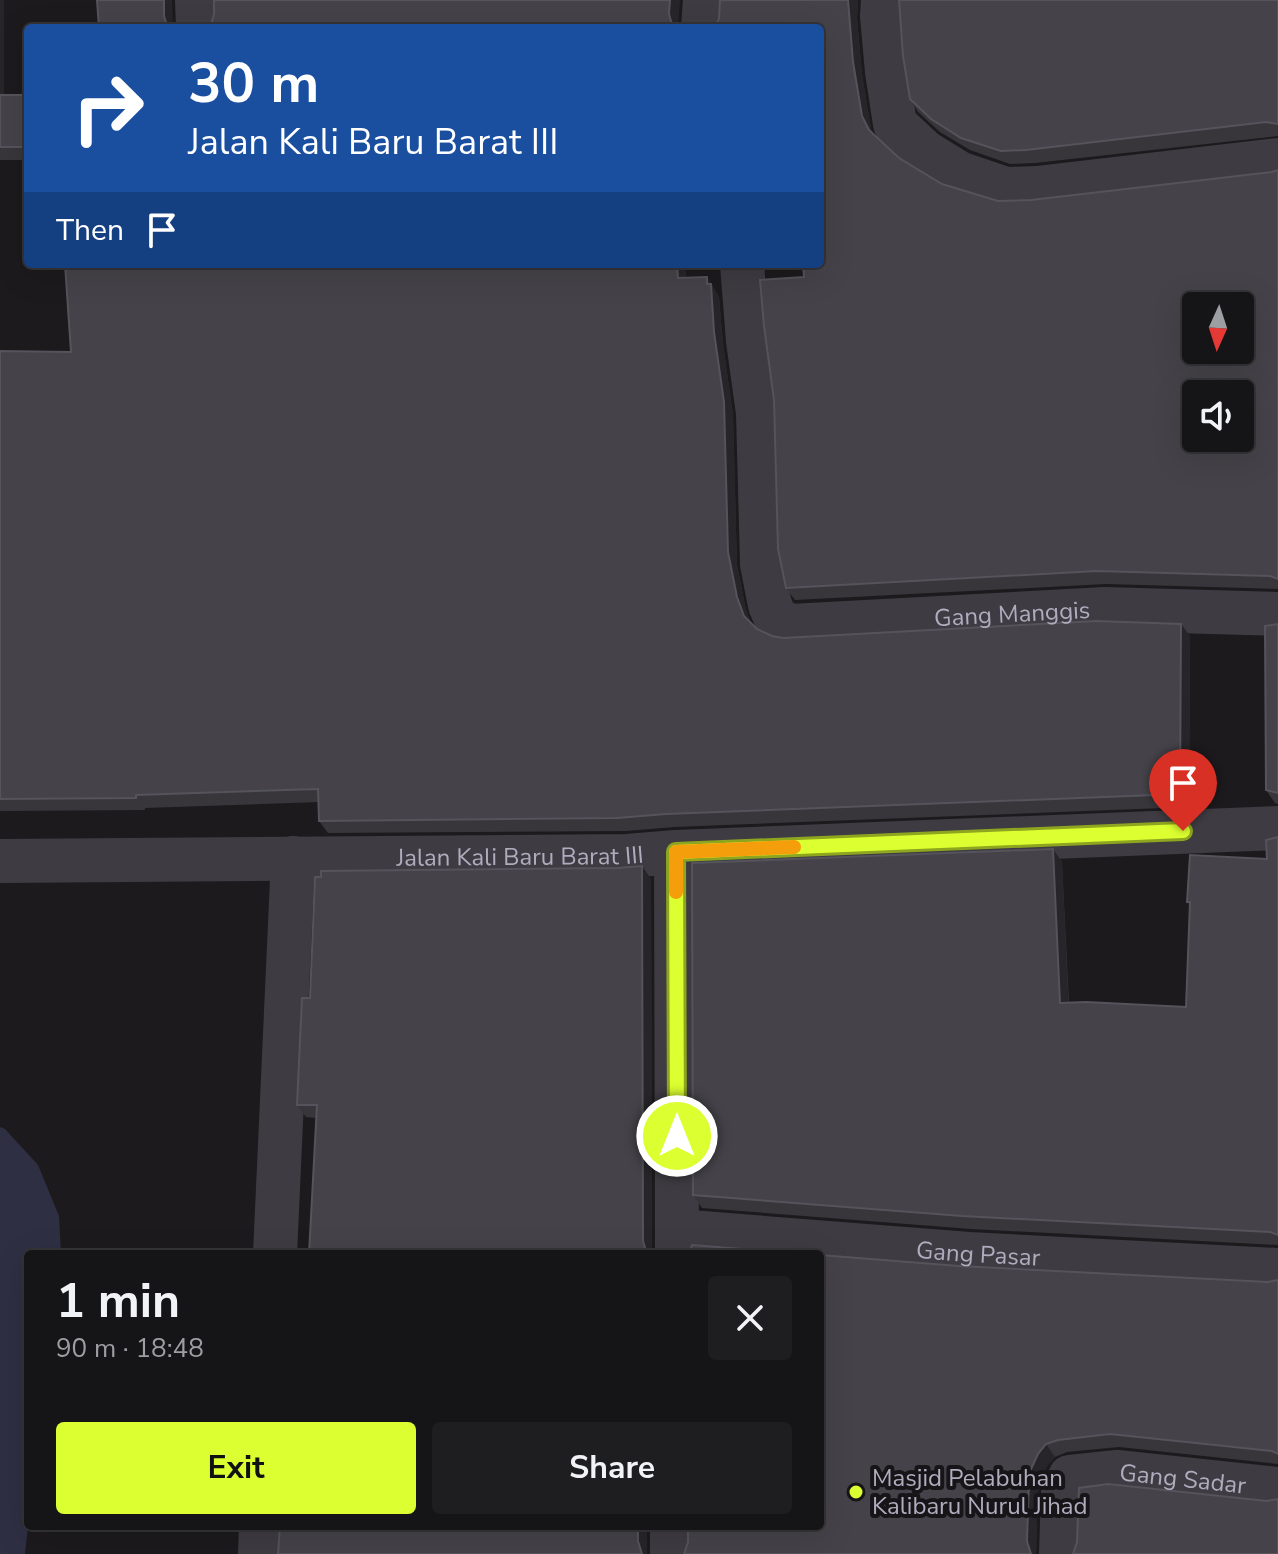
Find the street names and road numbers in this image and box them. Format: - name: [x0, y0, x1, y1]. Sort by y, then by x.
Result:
- street label: Gang Manggis: [933, 594, 1091, 634]
- street label: Jalan Kali Baru Barat III: [395, 839, 645, 874]
- street label: Gang Pasar: [915, 1234, 1041, 1274]
- street label: Gang Sadar: [1118, 1456, 1248, 1502]

